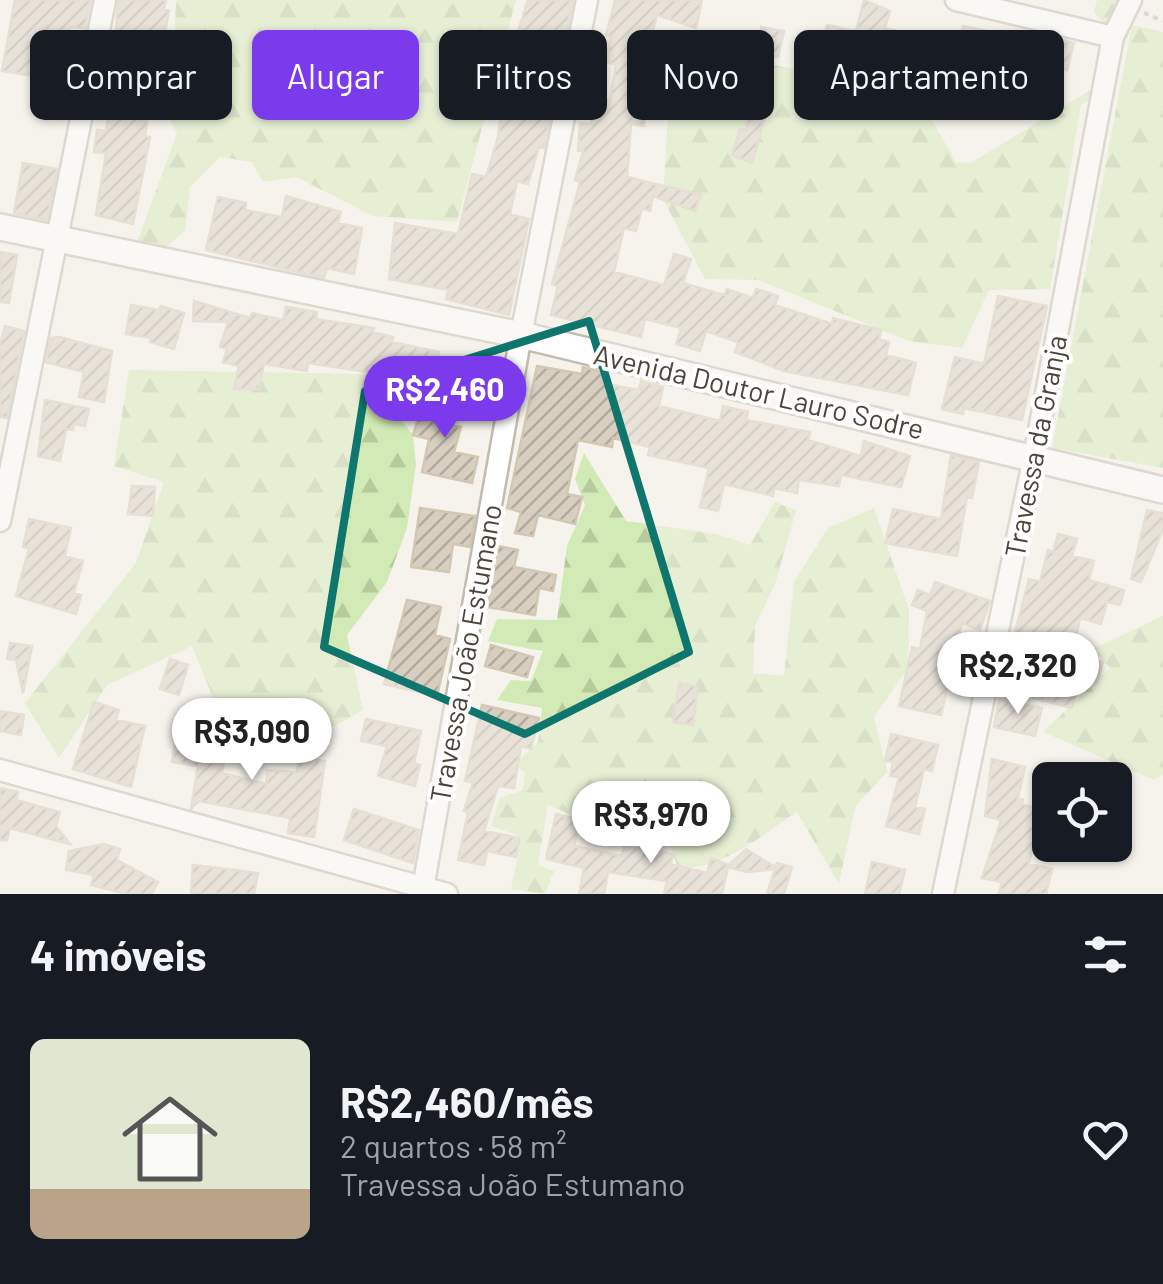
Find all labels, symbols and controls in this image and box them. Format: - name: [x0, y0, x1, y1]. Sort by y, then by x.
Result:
- chip: Comprar: [30, 30, 232, 120]
- chip: Alugar: [252, 30, 419, 120]
- chip: Filtros: [439, 30, 607, 120]
- chip: Novo: [627, 30, 774, 120]
- chip: Apartamento: [794, 30, 1064, 120]
- street label: Travessa da Granja: [997, 332, 1073, 560]
- street label: Avenida Doutor Lauro Sodre: [591, 336, 927, 446]
- pin: R$2,460: [353, 356, 537, 441]
- text: R$2,460: [385, 369, 505, 407]
- street label: Travessa João Estumano: [422, 501, 508, 805]
- pin: R$2,320: [926, 632, 1110, 717]
- text: R$2,320: [959, 645, 1077, 683]
- pin: R$3,090: [160, 698, 344, 783]
- text: R$3,090: [194, 711, 310, 749]
- map controls: [1032, 762, 1132, 862]
- button: locate: [1032, 762, 1132, 862]
- pin: R$3,970: [559, 781, 743, 866]
- text: R$3,970: [594, 794, 708, 832]
- icon: filters: [1078, 927, 1133, 982]
- text: 4 imóveis: [30, 929, 207, 979]
- text: R$2,460/mês: [340, 1076, 594, 1126]
- icon: home: [110, 1079, 230, 1199]
- icon: heart: [1078, 1112, 1133, 1167]
- text: 2 quartos · 58 m²: [340, 1126, 567, 1164]
- text: Travessa João Estumano: [340, 1164, 685, 1202]

